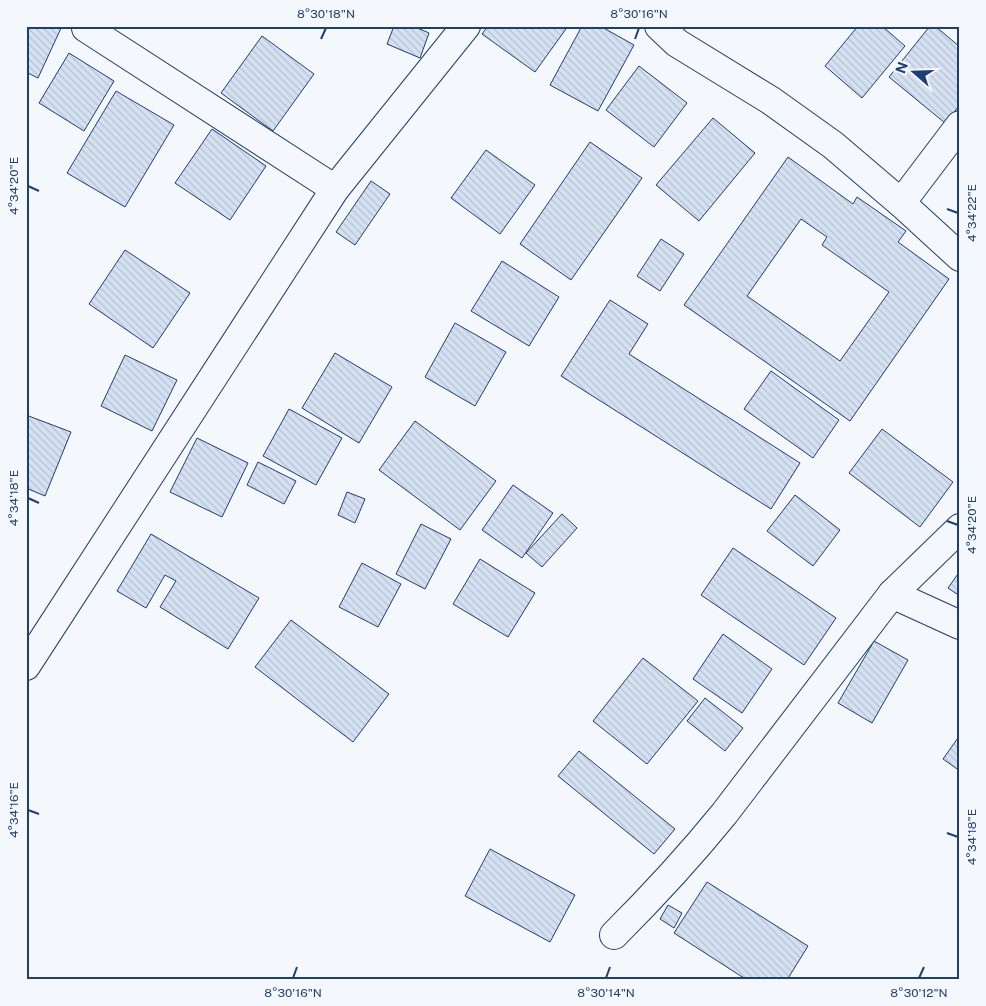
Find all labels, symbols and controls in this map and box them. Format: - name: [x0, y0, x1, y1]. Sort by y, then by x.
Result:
- text: 8°30'18"N: [297, 7, 355, 21]
- text: 8°30'16"N: [610, 7, 668, 21]
- north arrow: [888, 48, 938, 98]
- text: N: [892, 60, 911, 75]
- text: 4°34'20"E: [7, 157, 21, 215]
- text: 4°34'22"E: [965, 184, 979, 242]
- text: 4°34'18"E: [7, 470, 21, 526]
- text: 4°34'20"E: [965, 496, 979, 554]
- text: 4°34'16"E: [7, 782, 21, 838]
- text: 4°34'18"E: [965, 809, 979, 865]
- text: 8°30'16"N: [264, 986, 322, 1000]
- text: 8°30'14"N: [577, 986, 635, 1000]
- text: 8°30'12"N: [890, 986, 948, 1000]

